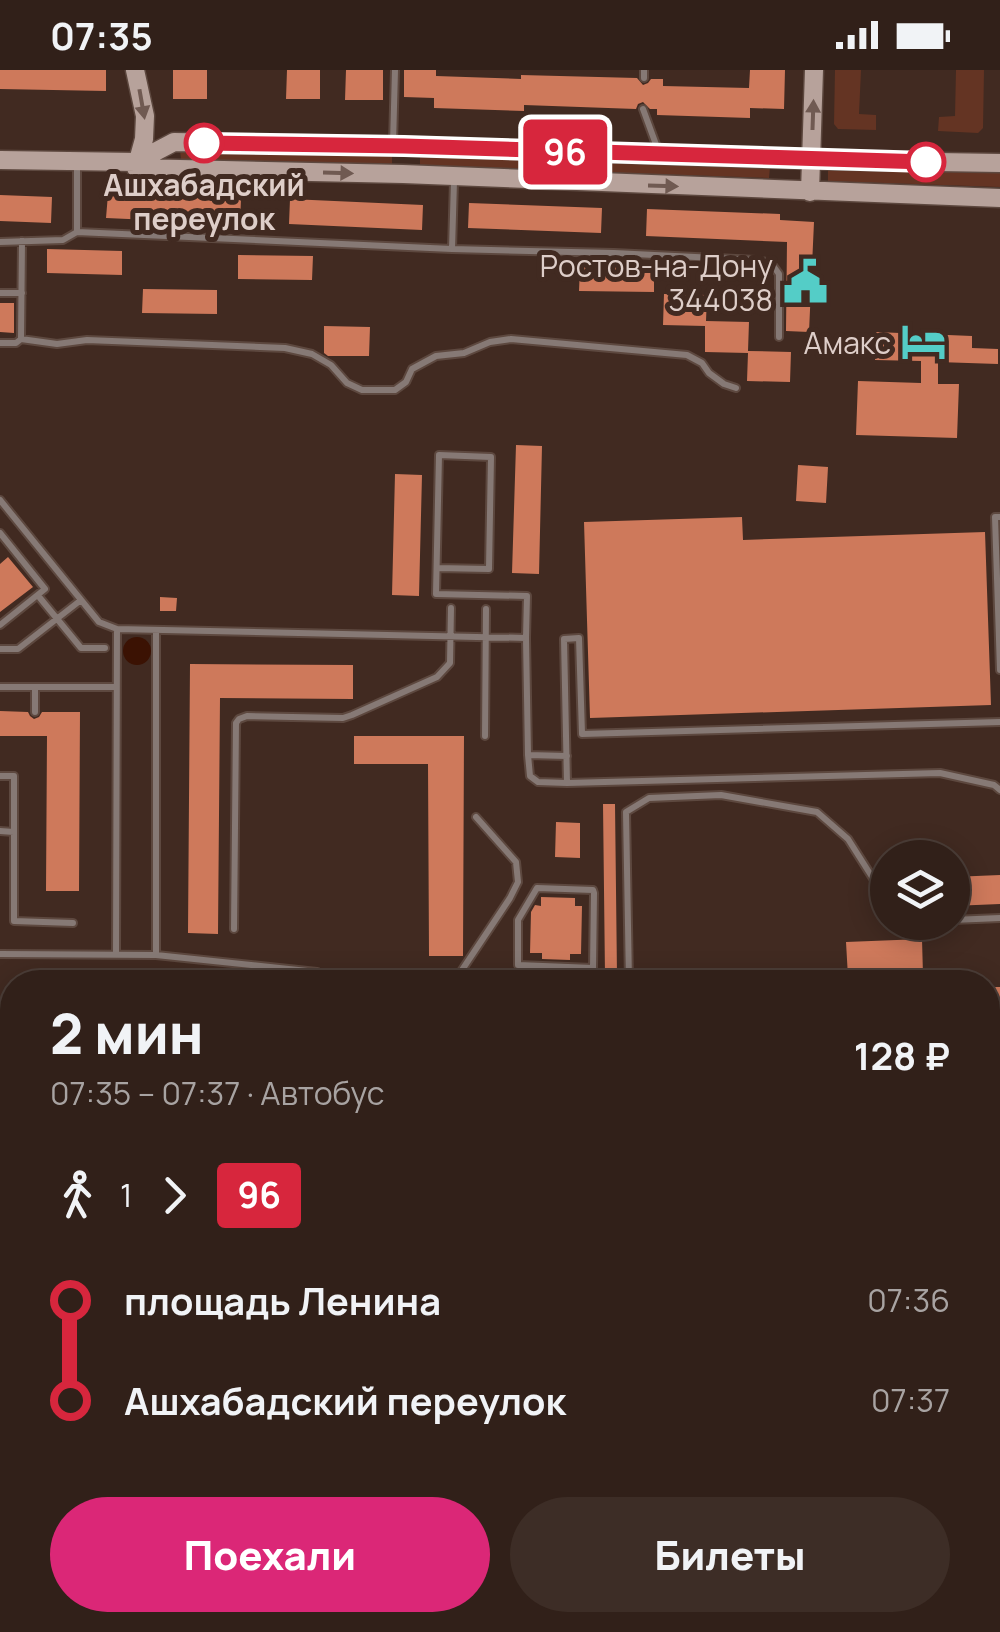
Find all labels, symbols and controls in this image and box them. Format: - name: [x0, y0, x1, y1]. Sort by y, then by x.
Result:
- text: 07:35: [50, 9, 153, 61]
- one-way arrow: [135, 89, 150, 120]
- one-way arrow: [805, 99, 821, 131]
- line badge: 96: [520, 119, 610, 184]
- marker: Ашхабадский переулок: [185, 124, 223, 162]
- text: 96: [543, 128, 587, 176]
- unlabelled marker: [907, 143, 945, 181]
- place label: Ашхабадский переулок: [103, 164, 305, 239]
- one-way arrow: [323, 165, 355, 181]
- one-way arrow: [648, 178, 679, 194]
- place label: Ростов-на-Дону 344038: [540, 245, 773, 320]
- public building icon: Ростов-на-Дону 344038: [782, 258, 830, 306]
- hotel icon: Амакс: [900, 318, 948, 366]
- place label: Амакс: [803, 322, 891, 363]
- map controls: [870, 840, 970, 940]
- button: layers: [870, 840, 970, 940]
- text: 2 мин: [50, 995, 204, 1071]
- text: 128 ₽: [854, 1029, 950, 1081]
- text: 07:35 – 07:37 · Автобус: [50, 1071, 385, 1115]
- icon: walk: [50, 1168, 105, 1223]
- icon: forward: [147, 1168, 202, 1223]
- text: 96: [237, 1171, 281, 1219]
- text: 1: [120, 1173, 132, 1217]
- text: площадь Ленина: [124, 1274, 441, 1326]
- text: 07:36: [867, 1278, 950, 1322]
- text: Ашхабадский переулок: [124, 1374, 566, 1426]
- text: 07:37: [871, 1378, 950, 1422]
- button: Поехали: [50, 1497, 490, 1612]
- button: Билеты: [510, 1497, 950, 1612]

